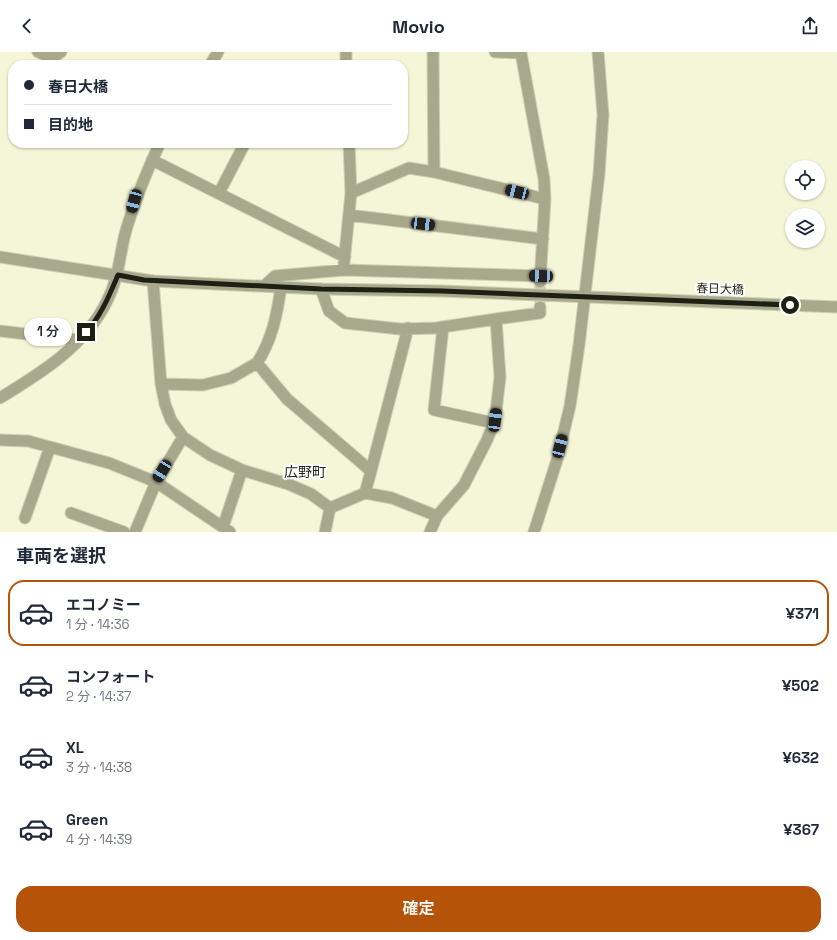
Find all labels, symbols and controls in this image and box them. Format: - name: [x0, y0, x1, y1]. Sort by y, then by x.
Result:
- icon: back: [16, 15, 38, 37]
- text: Movio: [392, 15, 445, 38]
- icon: share: [799, 15, 821, 37]
- text: 春日大橋: [48, 77, 108, 96]
- text: 目的地: [48, 115, 93, 134]
- map controls: [785, 160, 825, 248]
- button: locate: [785, 160, 825, 200]
- car: [504, 183, 530, 201]
- car: [125, 188, 143, 214]
- button: layers: [785, 208, 825, 248]
- car: [410, 217, 436, 231]
- car: [529, 270, 553, 282]
- street label: 春日大橋: [696, 280, 744, 298]
- route start: [781, 296, 799, 314]
- callout: 1 分: [24, 318, 72, 346]
- text: 1 分: [37, 323, 59, 340]
- route end: [77, 323, 95, 341]
- car: [488, 407, 502, 433]
- car: [551, 433, 569, 459]
- car: [151, 458, 173, 484]
- district label: 広野町: [284, 463, 326, 481]
- text: 車両を選択: [16, 544, 106, 567]
- icon: car: [18, 595, 54, 631]
- text: エコノミー: [66, 595, 141, 614]
- text: ¥371: [786, 604, 819, 623]
- text: 1 分 · 14:36: [66, 616, 130, 633]
- icon: car: [18, 667, 54, 703]
- text: コンフォート: [66, 667, 156, 686]
- text: ¥502: [782, 676, 819, 695]
- text: 2 分 · 14:37: [66, 688, 131, 705]
- text: XL: [66, 738, 84, 757]
- icon: car: [18, 739, 54, 775]
- text: ¥632: [782, 748, 819, 767]
- text: 3 分 · 14:38: [66, 759, 132, 776]
- text: Green: [66, 810, 108, 829]
- icon: car: [18, 811, 54, 847]
- text: ¥367: [783, 820, 819, 839]
- text: 4 分 · 14:39: [66, 831, 132, 848]
- button: 確定: [16, 886, 821, 932]

